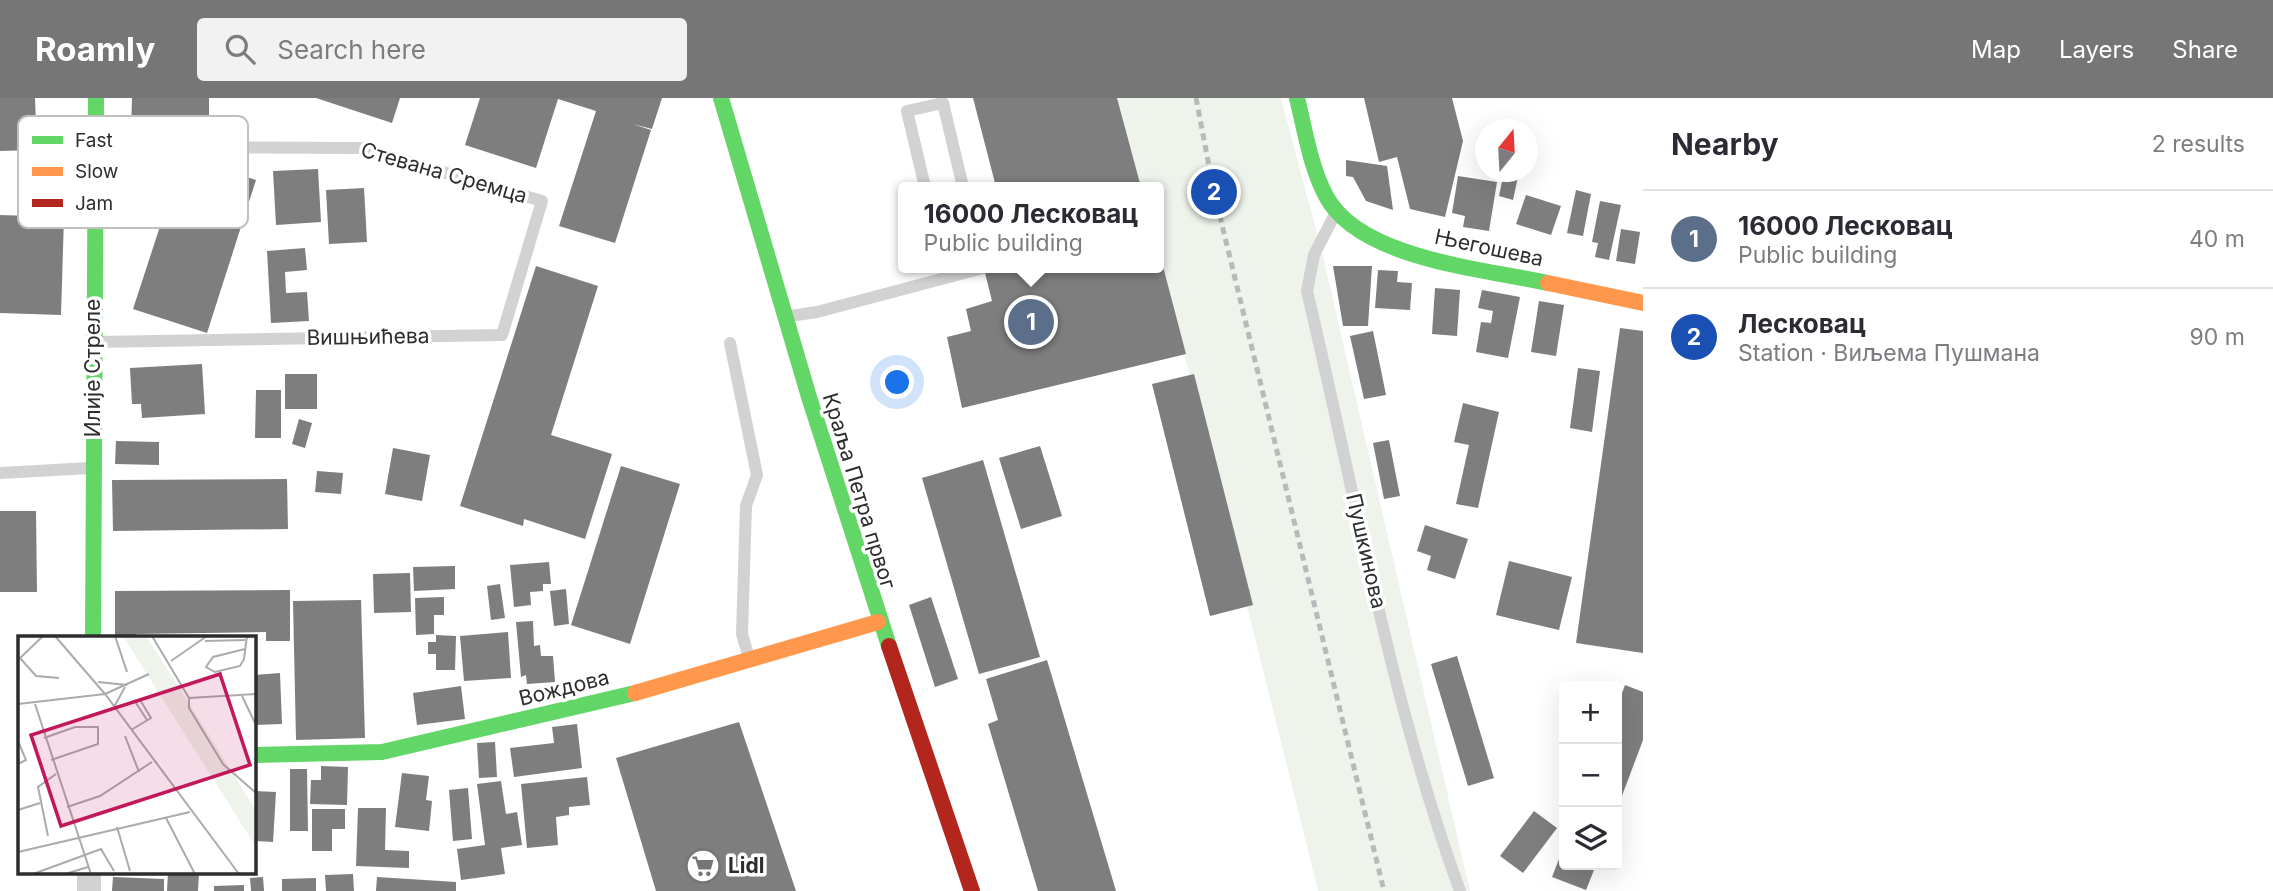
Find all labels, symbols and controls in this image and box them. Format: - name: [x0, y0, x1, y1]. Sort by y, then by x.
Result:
- search box: [197, 18, 687, 81]
- text: Roamly: [35, 29, 155, 69]
- icon: search: [221, 30, 259, 68]
- text: Search here: [277, 34, 426, 65]
- text: Map: [1971, 35, 2021, 64]
- text: Layers: [2059, 35, 2134, 64]
- text: Share: [2172, 35, 2238, 64]
- legend: [18, 116, 248, 228]
- north arrow: [1475, 119, 1538, 182]
- text: Nearby: [1671, 126, 1779, 162]
- text: Fast: [75, 129, 113, 152]
- text: 2 results: [2152, 130, 2245, 158]
- street label: Стевана Сремца: [358, 137, 530, 208]
- text: Slow: [75, 160, 118, 183]
- pin: 2: [1191, 166, 1237, 218]
- popup: [898, 182, 1164, 273]
- text: Jam: [75, 192, 113, 215]
- text: 16000 Лесковац: [924, 198, 1138, 229]
- text: 16000 Лесковац: [1738, 210, 1953, 241]
- street label: Његошева: [1432, 224, 1546, 271]
- text: 1: [1689, 225, 1699, 253]
- text: 40 m: [2189, 225, 2245, 253]
- text: Public building: [924, 229, 1083, 257]
- text: Public building: [1738, 241, 1897, 269]
- pin: 1: [1008, 296, 1054, 348]
- street label: Илије Стреле: [80, 299, 105, 437]
- text: Лесковац: [1738, 308, 1866, 339]
- street label: Вишњићева: [306, 323, 430, 350]
- text: 2: [1687, 323, 1701, 351]
- text: 90 m: [2190, 323, 2245, 351]
- text: Station · Виљема Пушмана: [1738, 339, 2040, 367]
- your location: [880, 365, 914, 399]
- street label: Краља Петра првог: [818, 390, 901, 592]
- street label: Пушкинова: [1341, 491, 1392, 611]
- inset map: [18, 636, 256, 874]
- street label: Вождова: [516, 664, 612, 711]
- map controls: [1559, 681, 1622, 870]
- button: +: [1559, 681, 1622, 744]
- button: −: [1559, 744, 1622, 807]
- button: layers: [1559, 807, 1622, 870]
- supermarket icon: Lidl: [684, 847, 722, 885]
- place label: Lidl: [728, 853, 765, 878]

